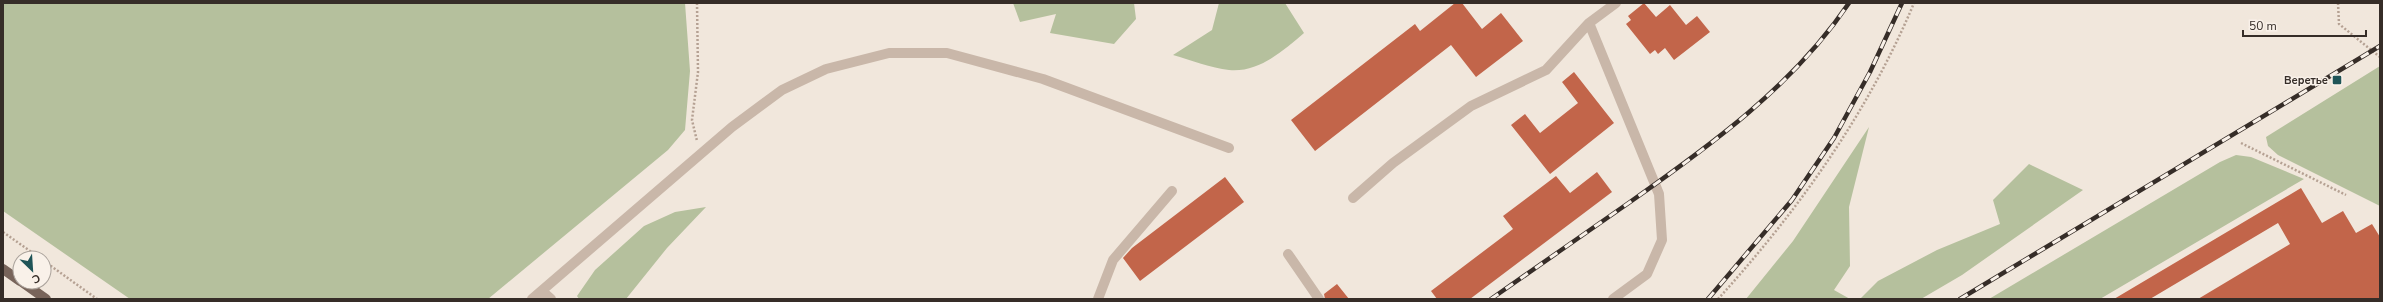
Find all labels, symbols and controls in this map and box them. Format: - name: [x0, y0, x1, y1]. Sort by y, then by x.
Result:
- scale bar: [2243, 12, 2366, 38]
- text: 50 m: [2249, 18, 2277, 34]
- place label: Веретье: [2284, 73, 2328, 88]
- marker: Веретье: [2331, 74, 2343, 86]
- north arrow: [12, 250, 52, 290]
- text: С: [29, 270, 43, 287]

